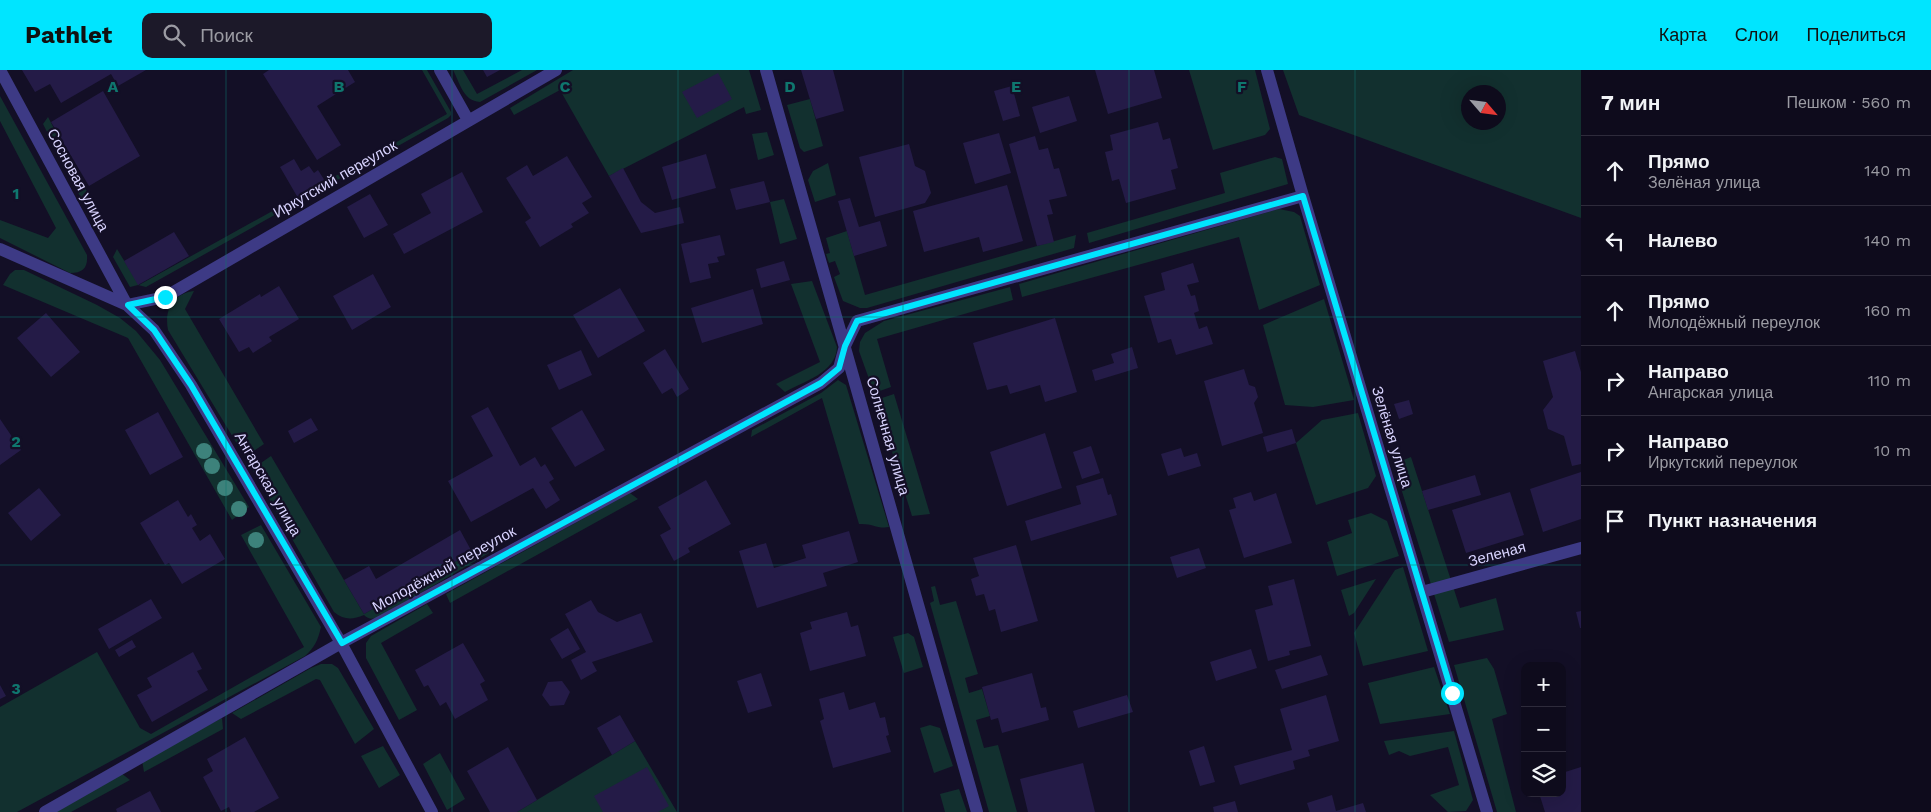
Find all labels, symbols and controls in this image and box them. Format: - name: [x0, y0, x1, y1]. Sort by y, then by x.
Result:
- search box: [142, 13, 492, 58]
- text: Pathlet: [25, 21, 112, 49]
- icon: search: [160, 21, 188, 49]
- text: Поиск: [200, 24, 253, 47]
- text: Карта: [1659, 24, 1707, 45]
- text: Слои: [1735, 24, 1779, 45]
- text: Поделиться: [1807, 24, 1906, 45]
- text: A: [108, 77, 119, 96]
- text: B: [334, 77, 345, 96]
- text: C: [560, 77, 571, 96]
- text: D: [784, 77, 796, 96]
- text: E: [1011, 77, 1021, 96]
- text: F: [1237, 77, 1247, 96]
- north arrow: [1461, 85, 1506, 130]
- text: 7 мин: [1601, 90, 1660, 115]
- text: Пешком · 560 m: [1786, 93, 1911, 112]
- street label: Сосновая улица: [43, 125, 113, 235]
- street label: Иркутский переулок: [270, 136, 400, 222]
- text: Прямо: [1648, 150, 1710, 173]
- icon: ahead: [1601, 157, 1629, 185]
- text: 140 m: [1864, 161, 1911, 180]
- text: Зелёная улица: [1648, 173, 1760, 192]
- text: 1: [13, 184, 19, 203]
- icon: left: [1601, 227, 1629, 255]
- text: Налево: [1648, 229, 1718, 252]
- text: 140 m: [1864, 231, 1911, 250]
- route end: [154, 286, 177, 309]
- text: Прямо: [1648, 290, 1710, 313]
- icon: ahead: [1601, 297, 1629, 325]
- text: 160 m: [1864, 301, 1911, 320]
- text: Молодёжный переулок: [1648, 313, 1820, 332]
- text: Направо: [1648, 360, 1729, 383]
- icon: right: [1601, 367, 1629, 395]
- text: 110 m: [1868, 371, 1911, 390]
- street label: Солнечная улица: [862, 375, 914, 498]
- text: Ангарская улица: [1648, 383, 1773, 402]
- street label: Зелёная улица: [1368, 384, 1416, 491]
- street label: Ангарская улица: [231, 429, 305, 540]
- text: Направо: [1648, 430, 1729, 453]
- text: 2: [11, 432, 21, 451]
- icon: right: [1601, 437, 1629, 465]
- text: 10 m: [1874, 441, 1911, 460]
- text: Иркутский переулок: [1648, 453, 1797, 472]
- icon: arrive: [1601, 507, 1629, 535]
- text: Пункт назначения: [1648, 509, 1817, 532]
- street label: Молодёжный переулок: [369, 522, 519, 616]
- street label: Зеленая: [1466, 538, 1528, 570]
- map controls: [1521, 662, 1566, 797]
- button: +: [1521, 662, 1566, 707]
- text: 3: [11, 679, 21, 698]
- route start: [1441, 682, 1464, 705]
- button: −: [1521, 707, 1566, 752]
- button: layers: [1521, 752, 1566, 797]

